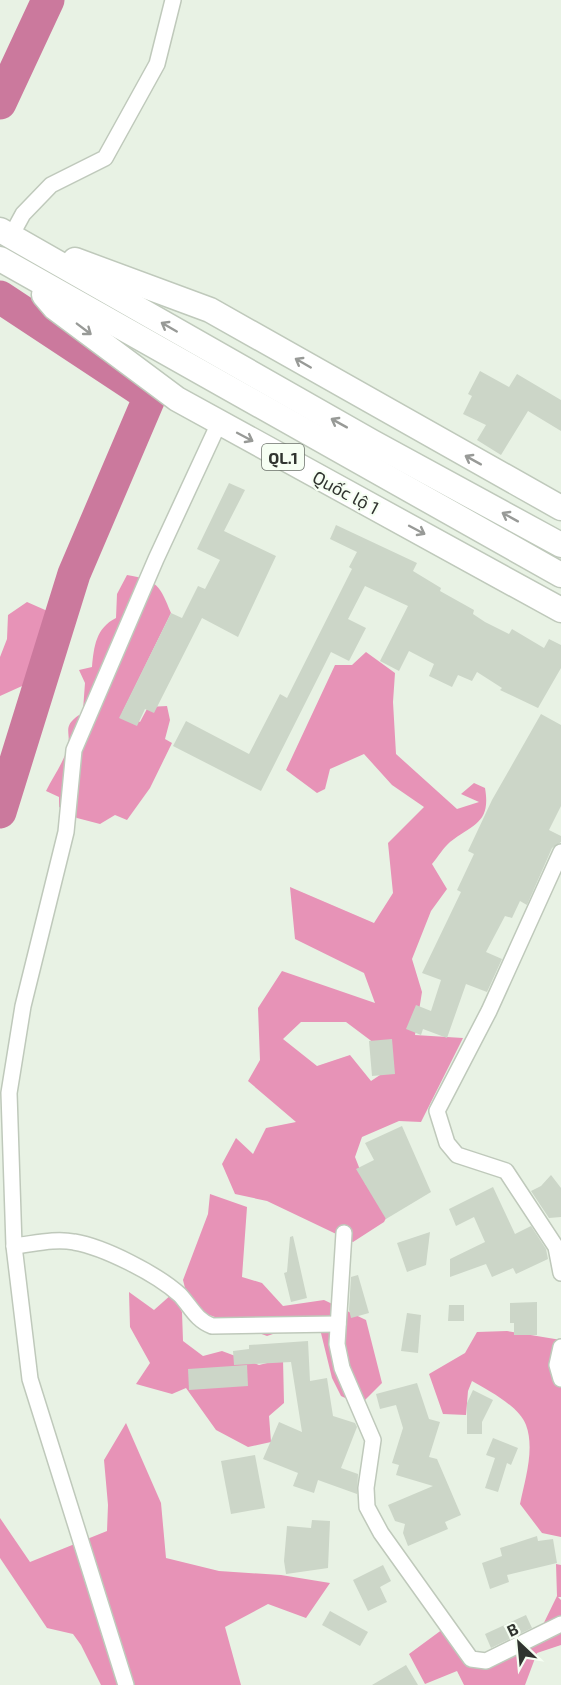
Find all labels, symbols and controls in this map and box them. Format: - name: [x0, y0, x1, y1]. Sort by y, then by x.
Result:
- one-way arrow: [161, 321, 178, 333]
- one-way arrow: [75, 323, 91, 335]
- one-way arrow: [295, 357, 312, 369]
- one-way arrow: [331, 417, 348, 429]
- one-way arrow: [236, 432, 254, 443]
- road number: QL.1: [262, 444, 304, 470]
- one-way arrow: [465, 453, 482, 465]
- street label: Quốc lộ 1: [309, 465, 383, 519]
- one-way arrow: [501, 511, 519, 522]
- one-way arrow: [408, 524, 425, 536]
- north arrow: [489, 1613, 549, 1673]
- text: B: [503, 1618, 521, 1640]

